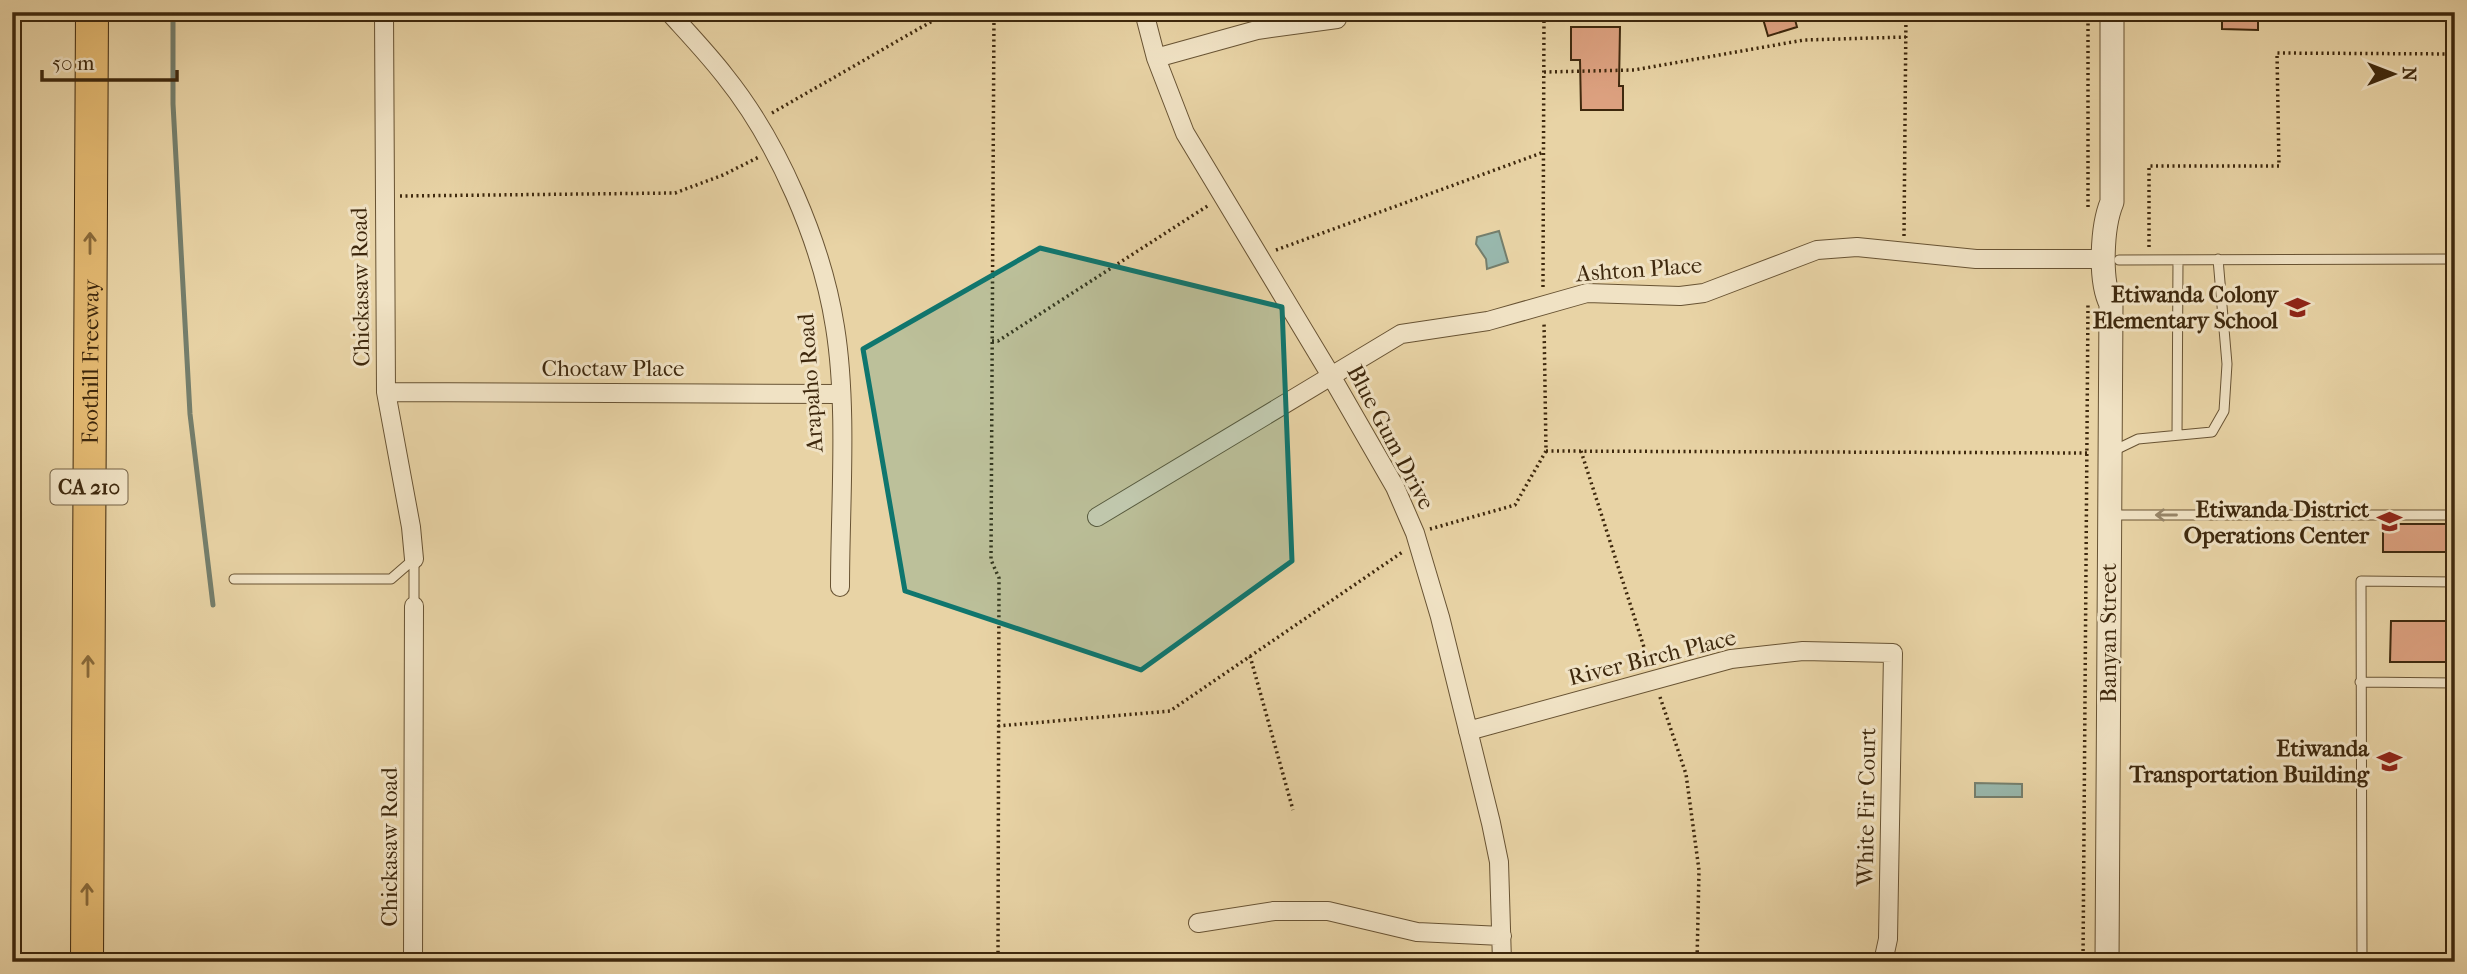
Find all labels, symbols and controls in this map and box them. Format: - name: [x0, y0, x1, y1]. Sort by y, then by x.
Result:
- scale bar: [42, 38, 177, 82]
- north arrow: [2358, 38, 2428, 108]
- text: 50 m: [52, 51, 95, 75]
- text: N: [2398, 67, 2420, 82]
- street label: Chickasaw Road: [346, 207, 375, 367]
- one-way arrow: [83, 231, 97, 254]
- street label: Ashton Place: [1574, 252, 1703, 287]
- street label: Foothill Freeway: [77, 279, 105, 445]
- place label: Etiwanda Colony Elementary School: [2093, 281, 2280, 334]
- school or university icon: Etiwanda Colony Elementary School: [2284, 293, 2312, 321]
- street label: Arapaho Road: [792, 312, 829, 454]
- street label: Choctaw Place: [542, 355, 684, 382]
- street label: Blue Gum Drive: [1341, 360, 1440, 514]
- road number: CA 210: [50, 470, 128, 504]
- place label: Etiwanda District Operations Center: [2184, 496, 2370, 549]
- one-way arrow: [2155, 508, 2178, 522]
- school or university icon: Etiwanda District Operations Center: [2375, 508, 2403, 536]
- street label: Banyan Street: [2095, 563, 2122, 703]
- street label: River Birch Place: [1565, 624, 1739, 691]
- one-way arrow: [81, 655, 95, 678]
- street label: White Fir Court: [1852, 728, 1881, 888]
- place label: Etiwanda Transportation Building: [2129, 735, 2370, 788]
- school or university icon: Etiwanda Transportation Building: [2375, 747, 2403, 775]
- street label: Chickasaw Road: [376, 767, 403, 927]
- one-way arrow: [80, 882, 94, 905]

